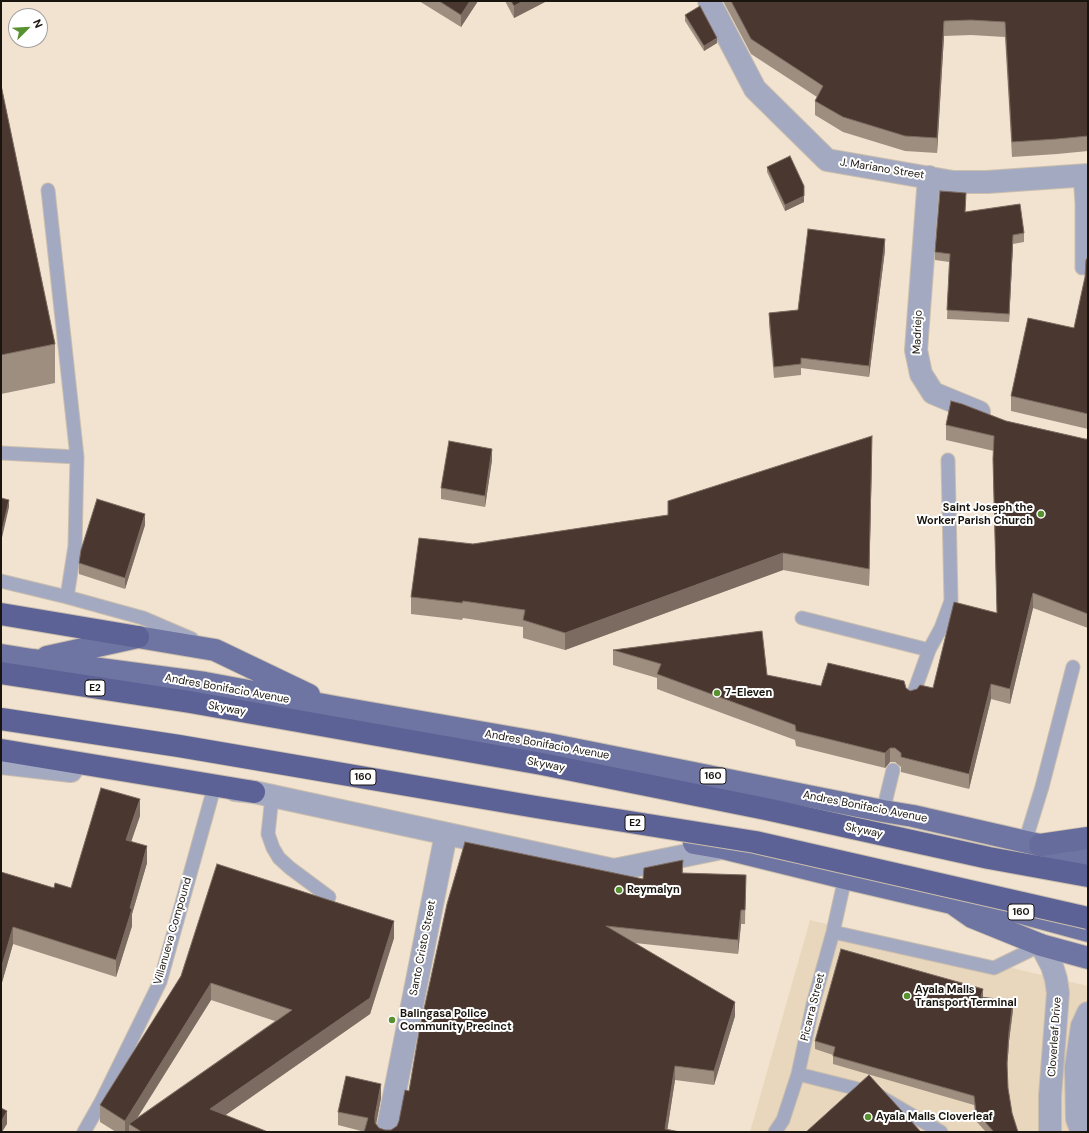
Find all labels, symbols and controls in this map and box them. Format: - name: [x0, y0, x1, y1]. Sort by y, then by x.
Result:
- north arrow: [8, 8, 48, 48]
- text: N: [30, 17, 46, 30]
- street label: J. Mariano Street: [839, 156, 925, 182]
- street label: Madriejo: [911, 310, 925, 354]
- place label: Saint Joseph the Worker Parish Church: [916, 501, 1033, 527]
- marker: Saint Joseph the Worker Parish Church: [1036, 509, 1046, 519]
- street label: Andres Bonifacio Avenue: [164, 672, 290, 706]
- road number: E2: [85, 680, 105, 696]
- place label: 7-Eleven: [725, 686, 772, 700]
- marker: 7-Eleven: [712, 688, 722, 698]
- street label: Skyway: [207, 699, 247, 719]
- street label: Andres Bonifacio Avenue: [484, 728, 610, 762]
- street label: Skyway: [526, 755, 566, 775]
- road number: 160: [700, 768, 726, 784]
- road number: 160: [350, 769, 376, 785]
- street label: Andres Bonifacio Avenue: [802, 788, 928, 826]
- road number: E2: [625, 815, 645, 831]
- street label: Skyway: [844, 821, 884, 841]
- street label: Villanueva Compound: [151, 876, 195, 986]
- place label: Reymalyn: [627, 883, 680, 897]
- marker: Reymalyn: [614, 885, 624, 895]
- street label: Santo Cristo Street: [407, 899, 439, 997]
- road number: 160: [1008, 904, 1034, 920]
- street label: Picarra Street: [798, 972, 828, 1042]
- place label: Ayala Malls Transport Terminal: [915, 983, 1017, 1009]
- marker: Ayala Malls Transport Terminal: [902, 991, 912, 1001]
- street label: Cloverleaf Drive: [1046, 997, 1064, 1077]
- place label: Balingasa Police Community Precinct: [400, 1007, 512, 1033]
- marker: Balingasa Police Community Precinct: [387, 1015, 397, 1025]
- place label: Ayala Malls Cloverleaf: [876, 1110, 993, 1124]
- marker: Ayala Malls Cloverleaf: [863, 1112, 873, 1122]

